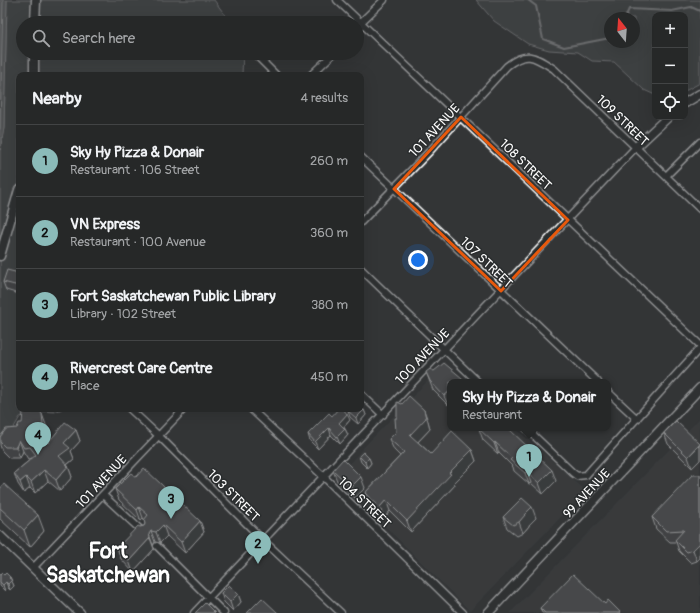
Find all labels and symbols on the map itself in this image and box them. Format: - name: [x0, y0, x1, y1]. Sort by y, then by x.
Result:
- north arrow: [604, 12, 640, 48]
- street label: 109 STREET: [593, 92, 652, 150]
- street label: 101 AVENUE: [406, 100, 464, 161]
- street label: 108 STREET: [496, 136, 555, 194]
- street label: 107 STREET: [457, 234, 516, 292]
- your location: [408, 250, 428, 270]
- street label: 100 AVENUE: [392, 325, 453, 388]
- pin: 4: [25, 422, 51, 455]
- pin: 1: [516, 444, 542, 477]
- street label: 101 AVENUE: [73, 451, 131, 512]
- street label: 99 AVENUE: [560, 465, 614, 522]
- street label: 103 STREET: [204, 466, 263, 525]
- street label: 104 STREET: [335, 474, 394, 532]
- pin: 3: [158, 486, 184, 519]
- pin: 2: [245, 531, 271, 564]
- district label: Fort Saskatchewan: [46, 538, 170, 589]

